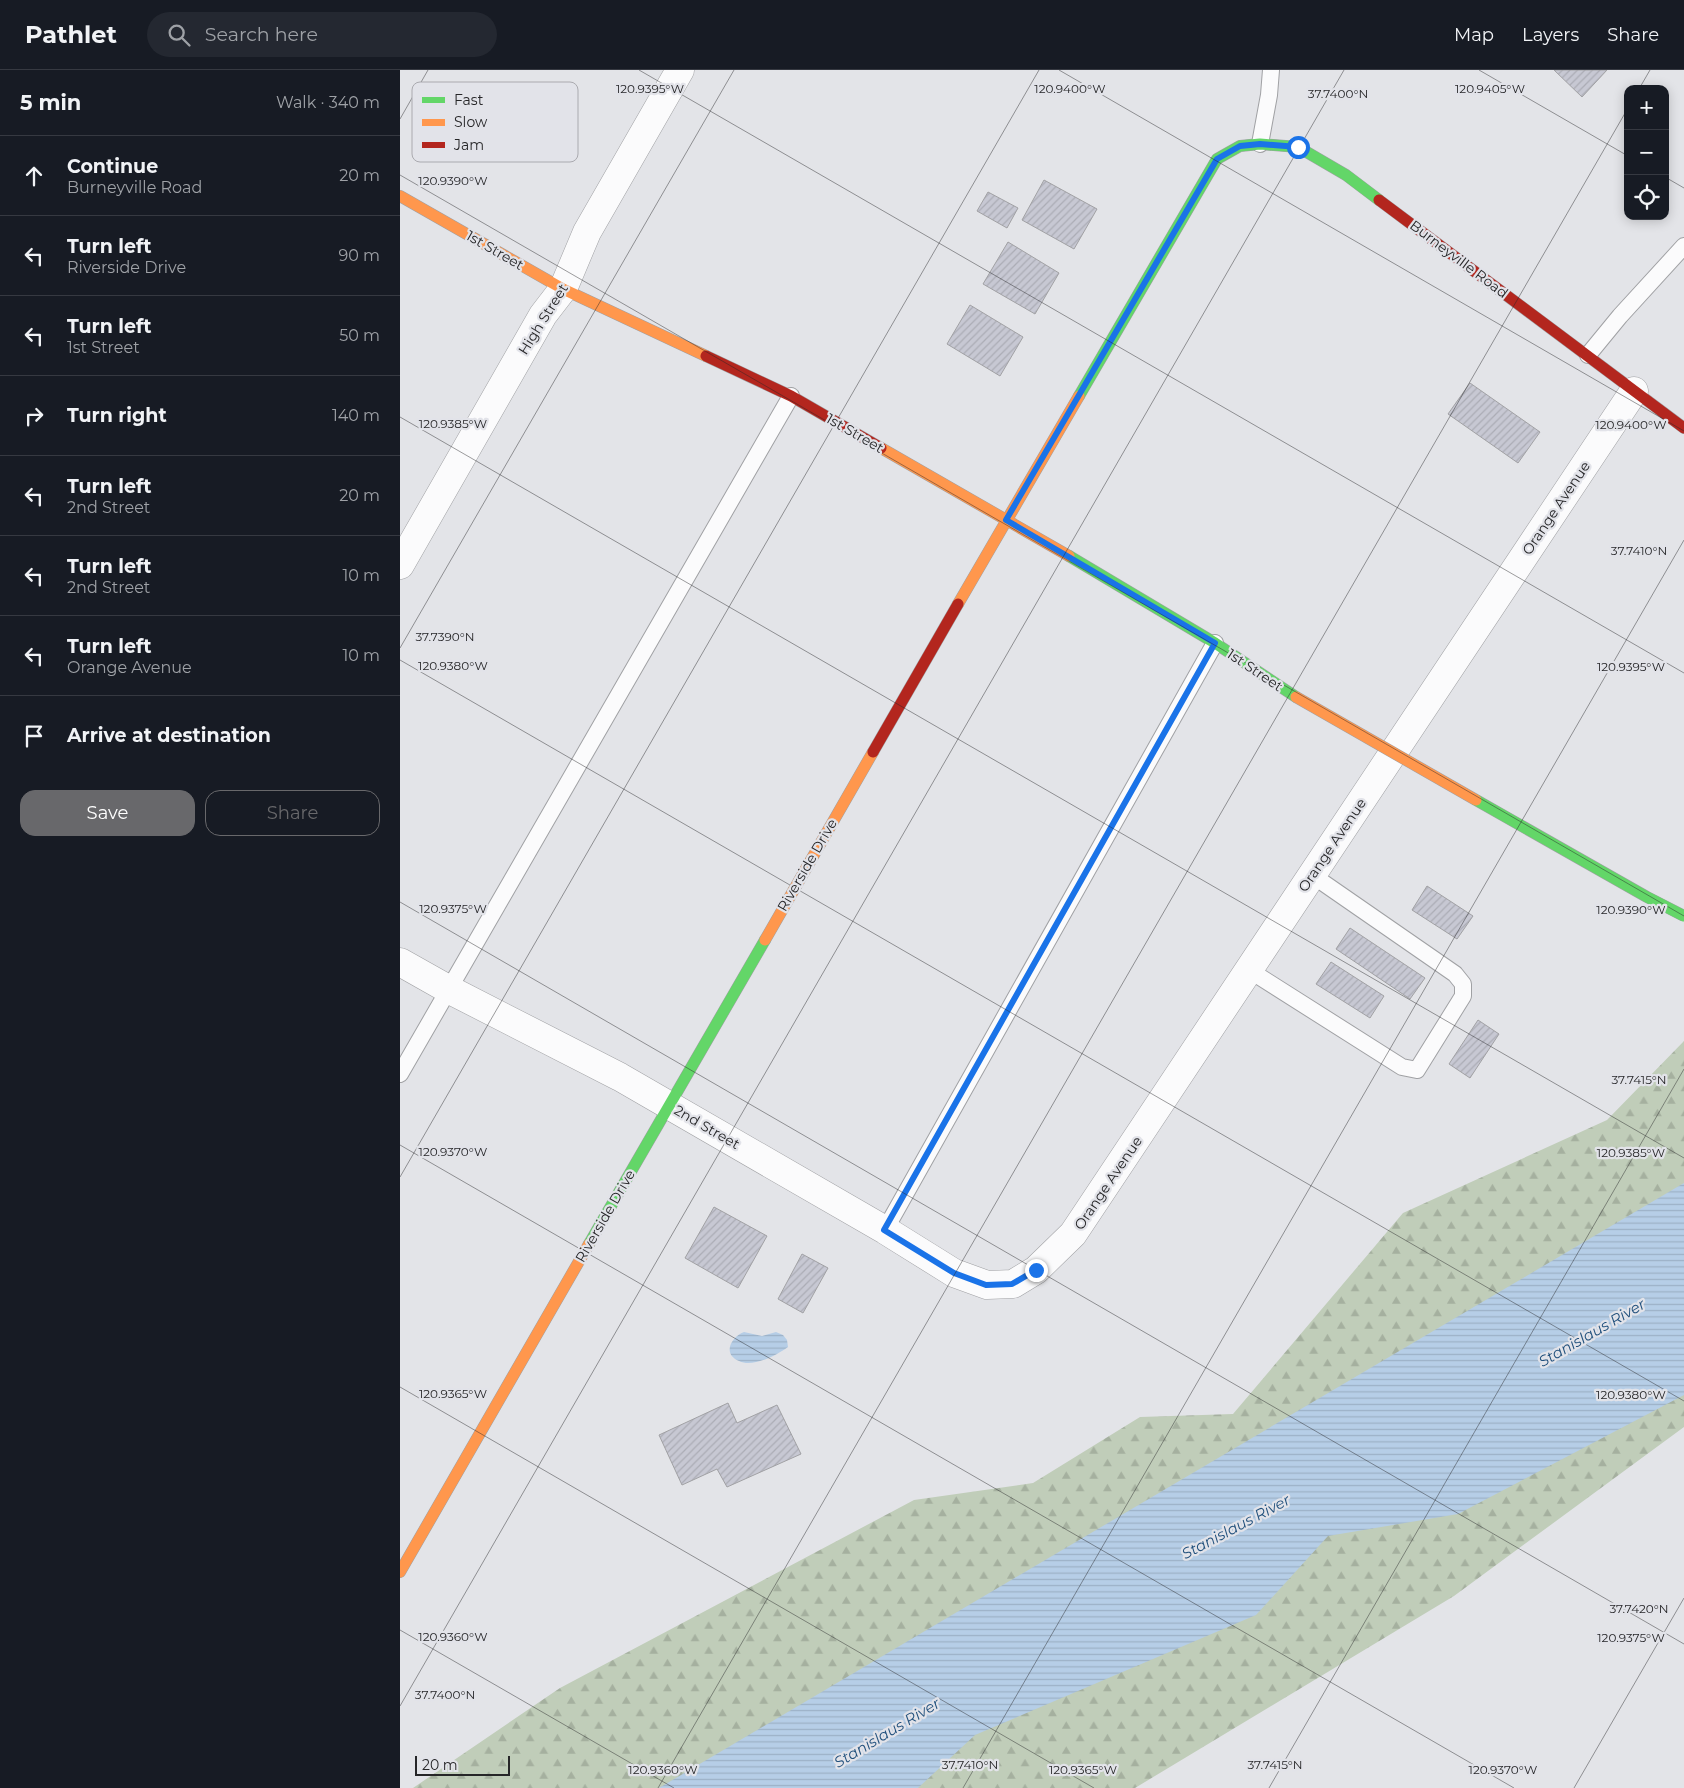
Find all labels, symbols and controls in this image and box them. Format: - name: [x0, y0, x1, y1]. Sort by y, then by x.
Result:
- search box: [147, 12, 497, 57]
- text: Pathlet: [25, 20, 117, 49]
- icon: search: [165, 21, 193, 49]
- text: Search here: [205, 23, 318, 46]
- text: Map: [1454, 24, 1494, 46]
- text: Layers: [1522, 24, 1579, 46]
- text: Share: [1607, 24, 1659, 46]
- text: 120.9395°W: [616, 81, 684, 96]
- text: 120.9400°W: [1034, 81, 1106, 96]
- text: 120.9405°W: [1455, 81, 1525, 96]
- legend: [412, 82, 578, 162]
- map controls: [1624, 85, 1669, 220]
- button: +: [1624, 85, 1669, 130]
- text: 37.7400°N: [1308, 86, 1368, 101]
- text: 5 min: [20, 90, 81, 115]
- text: Fast: [454, 91, 484, 109]
- text: Walk · 340 m: [276, 93, 380, 112]
- text: Slow: [454, 113, 488, 131]
- button: −: [1624, 130, 1669, 175]
- text: Jam: [453, 136, 484, 154]
- route start: [1287, 136, 1310, 159]
- text: Continue: [67, 155, 158, 178]
- icon: ahead: [20, 162, 48, 190]
- text: 20 m: [339, 166, 380, 185]
- text: 120.9390°W: [418, 173, 488, 188]
- button: locate: [1624, 175, 1669, 220]
- text: Burneyville Road: [67, 178, 202, 197]
- street label: Burneyville Road: [1406, 216, 1512, 302]
- street label: 1st Street: [463, 226, 527, 274]
- text: Turn left: [67, 235, 152, 258]
- icon: left: [20, 242, 48, 270]
- text: 90 m: [338, 246, 380, 265]
- text: Riverside Drive: [67, 258, 186, 277]
- street label: High Street: [514, 280, 572, 358]
- text: Turn left: [67, 315, 152, 338]
- icon: left: [20, 322, 48, 350]
- text: 50 m: [339, 326, 380, 345]
- text: 1st Street: [67, 338, 140, 357]
- icon: right: [20, 402, 48, 430]
- text: Turn right: [67, 404, 167, 427]
- text: 140 m: [332, 406, 380, 425]
- street label: 1st Street: [823, 409, 887, 457]
- text: 120.9385°W: [419, 416, 487, 431]
- text: 120.9400°W: [1595, 417, 1667, 432]
- street label: Orange Avenue: [1518, 458, 1594, 558]
- text: Turn left: [67, 475, 152, 498]
- icon: left: [20, 482, 48, 510]
- text: 20 m: [339, 486, 380, 505]
- text: 2nd Street: [67, 498, 150, 517]
- text: 37.7410°N: [1611, 543, 1667, 558]
- text: Turn left: [67, 555, 152, 578]
- icon: left: [20, 562, 48, 590]
- text: 10 m: [342, 566, 380, 585]
- text: 2nd Street: [67, 578, 150, 597]
- text: 37.7390°N: [415, 629, 475, 644]
- text: Turn left: [67, 635, 152, 658]
- icon: left: [20, 642, 48, 670]
- street label: 1st Street: [1224, 645, 1287, 695]
- text: 10 m: [342, 646, 380, 665]
- text: Orange Avenue: [67, 658, 192, 677]
- text: 120.9380°W: [418, 658, 488, 673]
- text: 120.9395°W: [1597, 659, 1665, 674]
- icon: arrive: [20, 722, 48, 750]
- text: Arrive at destination: [67, 724, 271, 747]
- button: Save: [20, 790, 195, 836]
- button: Share: [205, 790, 380, 836]
- street label: Orange Avenue: [1294, 795, 1370, 895]
- street label: Riverside Drive: [773, 815, 841, 915]
- text: 120.9375°W: [419, 901, 487, 916]
- text: 120.9390°W: [1596, 902, 1666, 917]
- text: 37.7415°N: [1611, 1072, 1667, 1087]
- street label: 2nd Street: [671, 1101, 743, 1153]
- street label: Orange Avenue: [1070, 1133, 1146, 1233]
- text: 120.9370°W: [419, 1144, 487, 1159]
- text: 120.9385°W: [1597, 1145, 1665, 1160]
- street label: Riverside Drive: [571, 1166, 639, 1266]
- route end: [1025, 1259, 1048, 1282]
- water label: Stanislaus River: [1535, 1294, 1649, 1371]
- text: 120.9365°W: [419, 1386, 487, 1401]
- text: 120.9380°W: [1596, 1387, 1666, 1402]
- water label: Stanislaus River: [1178, 1490, 1294, 1563]
- text: 37.7420°N: [1609, 1601, 1669, 1616]
- text: 120.9360°W: [418, 1629, 488, 1644]
- text: 120.9375°W: [1597, 1630, 1665, 1645]
- text: 37.7400°N: [415, 1687, 475, 1702]
- water label: Stanislaus River: [830, 1693, 944, 1772]
- scale bar: [415, 1753, 510, 1776]
- text: 20 m: [422, 1756, 458, 1774]
- text: 37.7410°N: [942, 1757, 998, 1772]
- text: 37.7415°N: [1247, 1757, 1303, 1772]
- text: 120.9360°W: [628, 1762, 698, 1777]
- text: 120.9365°W: [1049, 1762, 1117, 1777]
- text: 120.9370°W: [1469, 1762, 1537, 1777]

